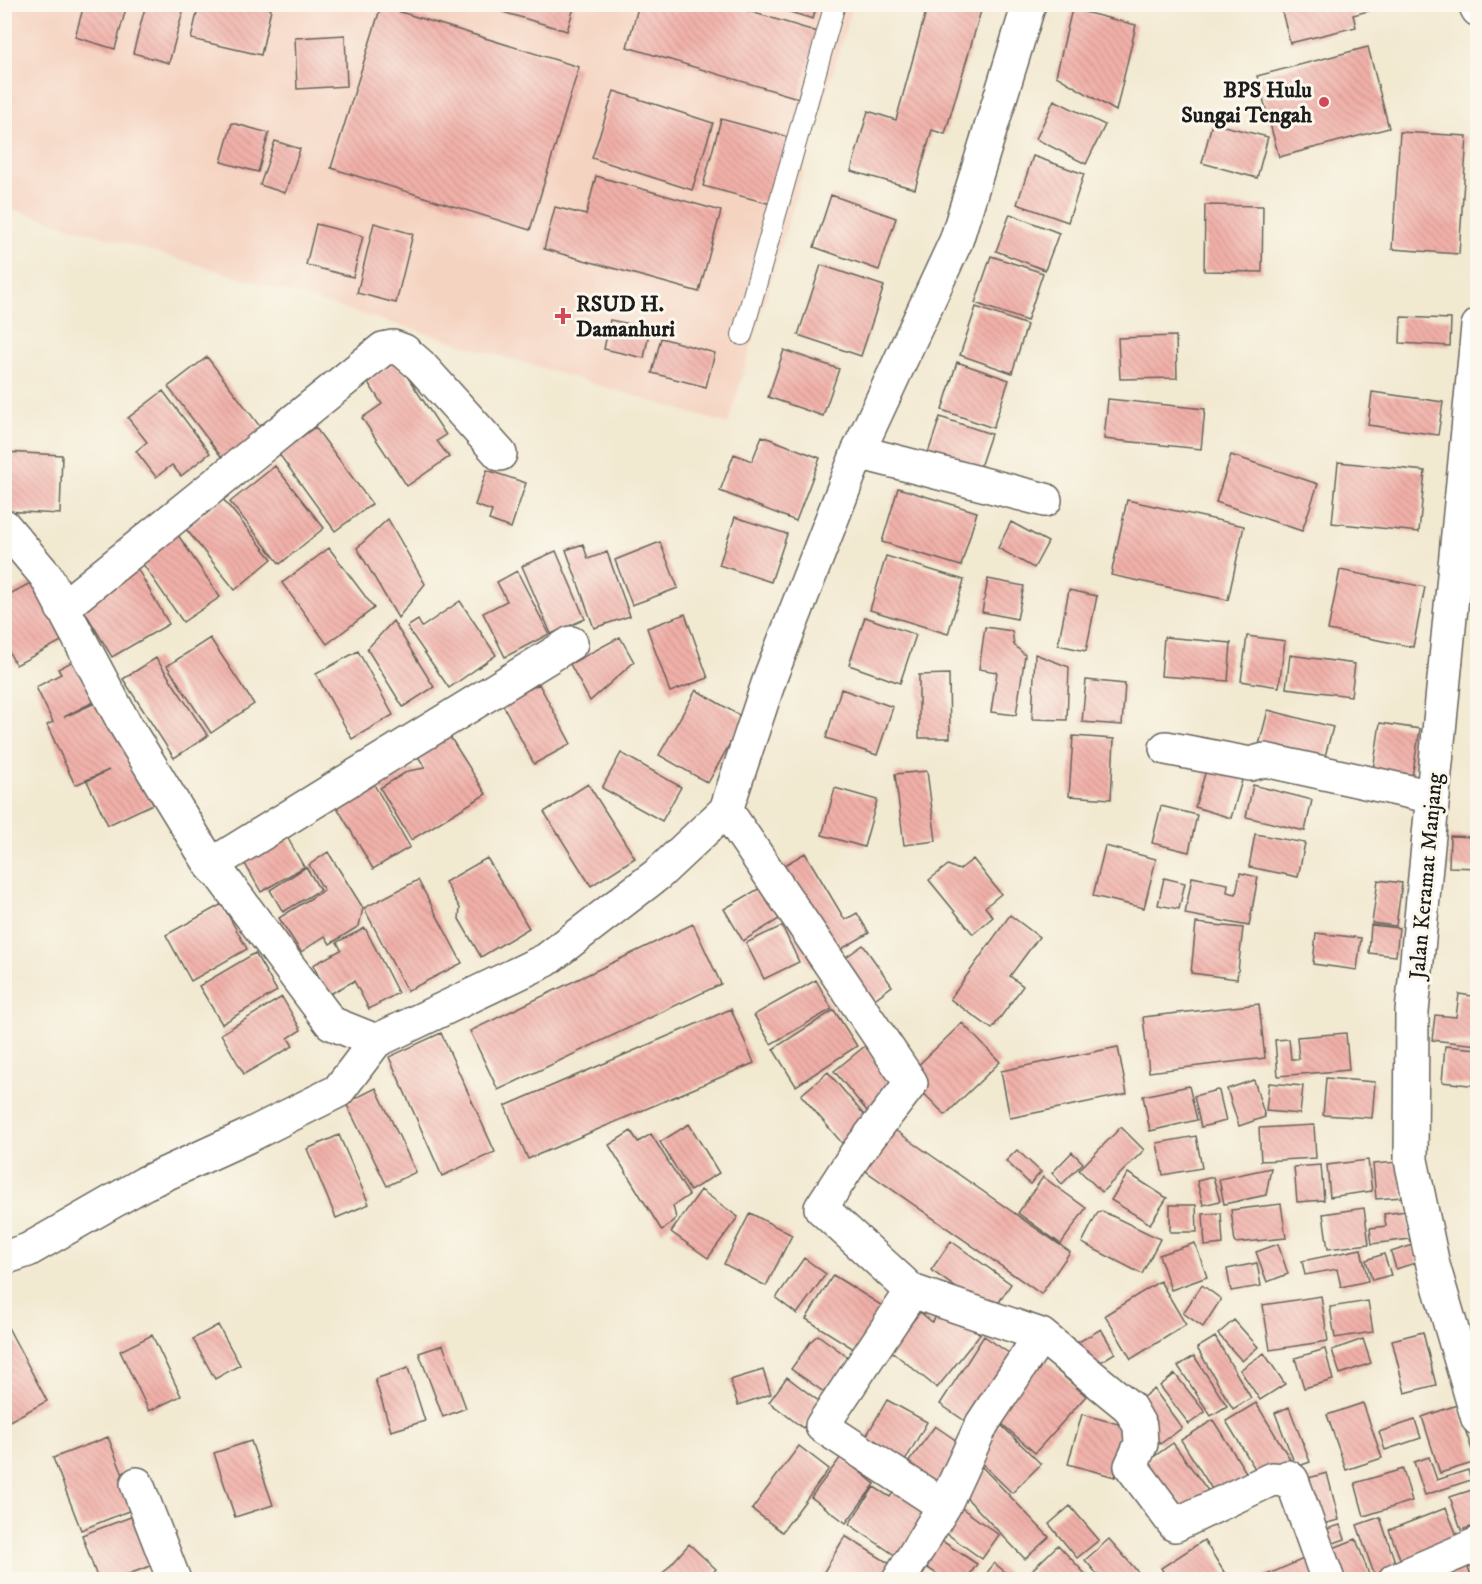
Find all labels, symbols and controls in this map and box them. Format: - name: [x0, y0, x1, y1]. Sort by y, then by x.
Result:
- place label: BPS Hulu Sungai Tengah: [1181, 77, 1312, 129]
- marker: BPS Hulu Sungai Tengah: [1317, 95, 1331, 109]
- place label: RSUD H. Damanhuri: [576, 291, 675, 343]
- marker: RSUD H. Damanhuri: [554, 307, 572, 325]
- street label: Jalan Keramat Manjang: [1404, 771, 1449, 982]

